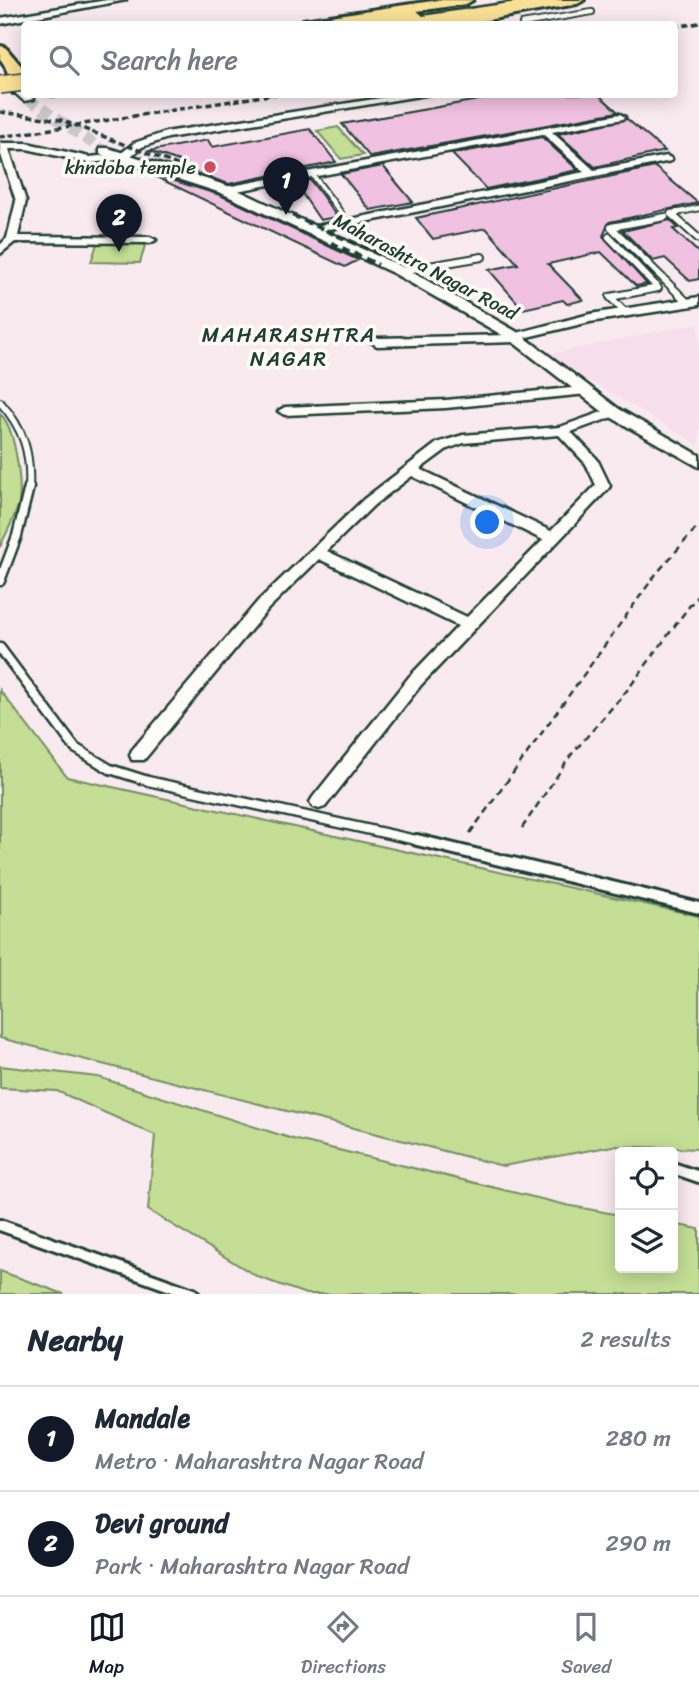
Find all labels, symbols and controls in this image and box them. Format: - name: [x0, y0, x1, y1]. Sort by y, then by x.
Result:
- search box: [21, 21, 678, 98]
- text: Search here: [101, 37, 238, 83]
- icon: search: [45, 41, 83, 79]
- place label: khndoba temple: [65, 151, 196, 184]
- pin: 1: [263, 157, 309, 215]
- marker: khndoba temple: [202, 159, 218, 175]
- pin: 2: [96, 194, 142, 252]
- street label: Maharashtra Nagar Road: [327, 204, 526, 330]
- district label: MAHARASHTRA NAGAR: [202, 316, 376, 378]
- your location: [470, 505, 504, 539]
- map controls: [615, 1147, 678, 1273]
- button: locate: [615, 1147, 678, 1210]
- button: layers: [615, 1210, 678, 1273]
- text: Nearby: [28, 1313, 123, 1367]
- text: 2 results: [580, 1319, 671, 1360]
- text: Mandale: [95, 1395, 190, 1441]
- text: 1: [46, 1418, 56, 1459]
- text: 280 m: [606, 1418, 671, 1459]
- text: Metro · Maharashtra Nagar Road: [95, 1441, 424, 1482]
- text: Devi ground: [95, 1500, 228, 1546]
- text: 2: [44, 1523, 58, 1564]
- text: 290 m: [605, 1523, 671, 1564]
- text: Park · Maharashtra Nagar Road: [95, 1546, 409, 1587]
- tab: Map: [88, 1608, 126, 1683]
- tab: Directions: [301, 1608, 386, 1683]
- tab: Saved: [561, 1608, 611, 1683]

